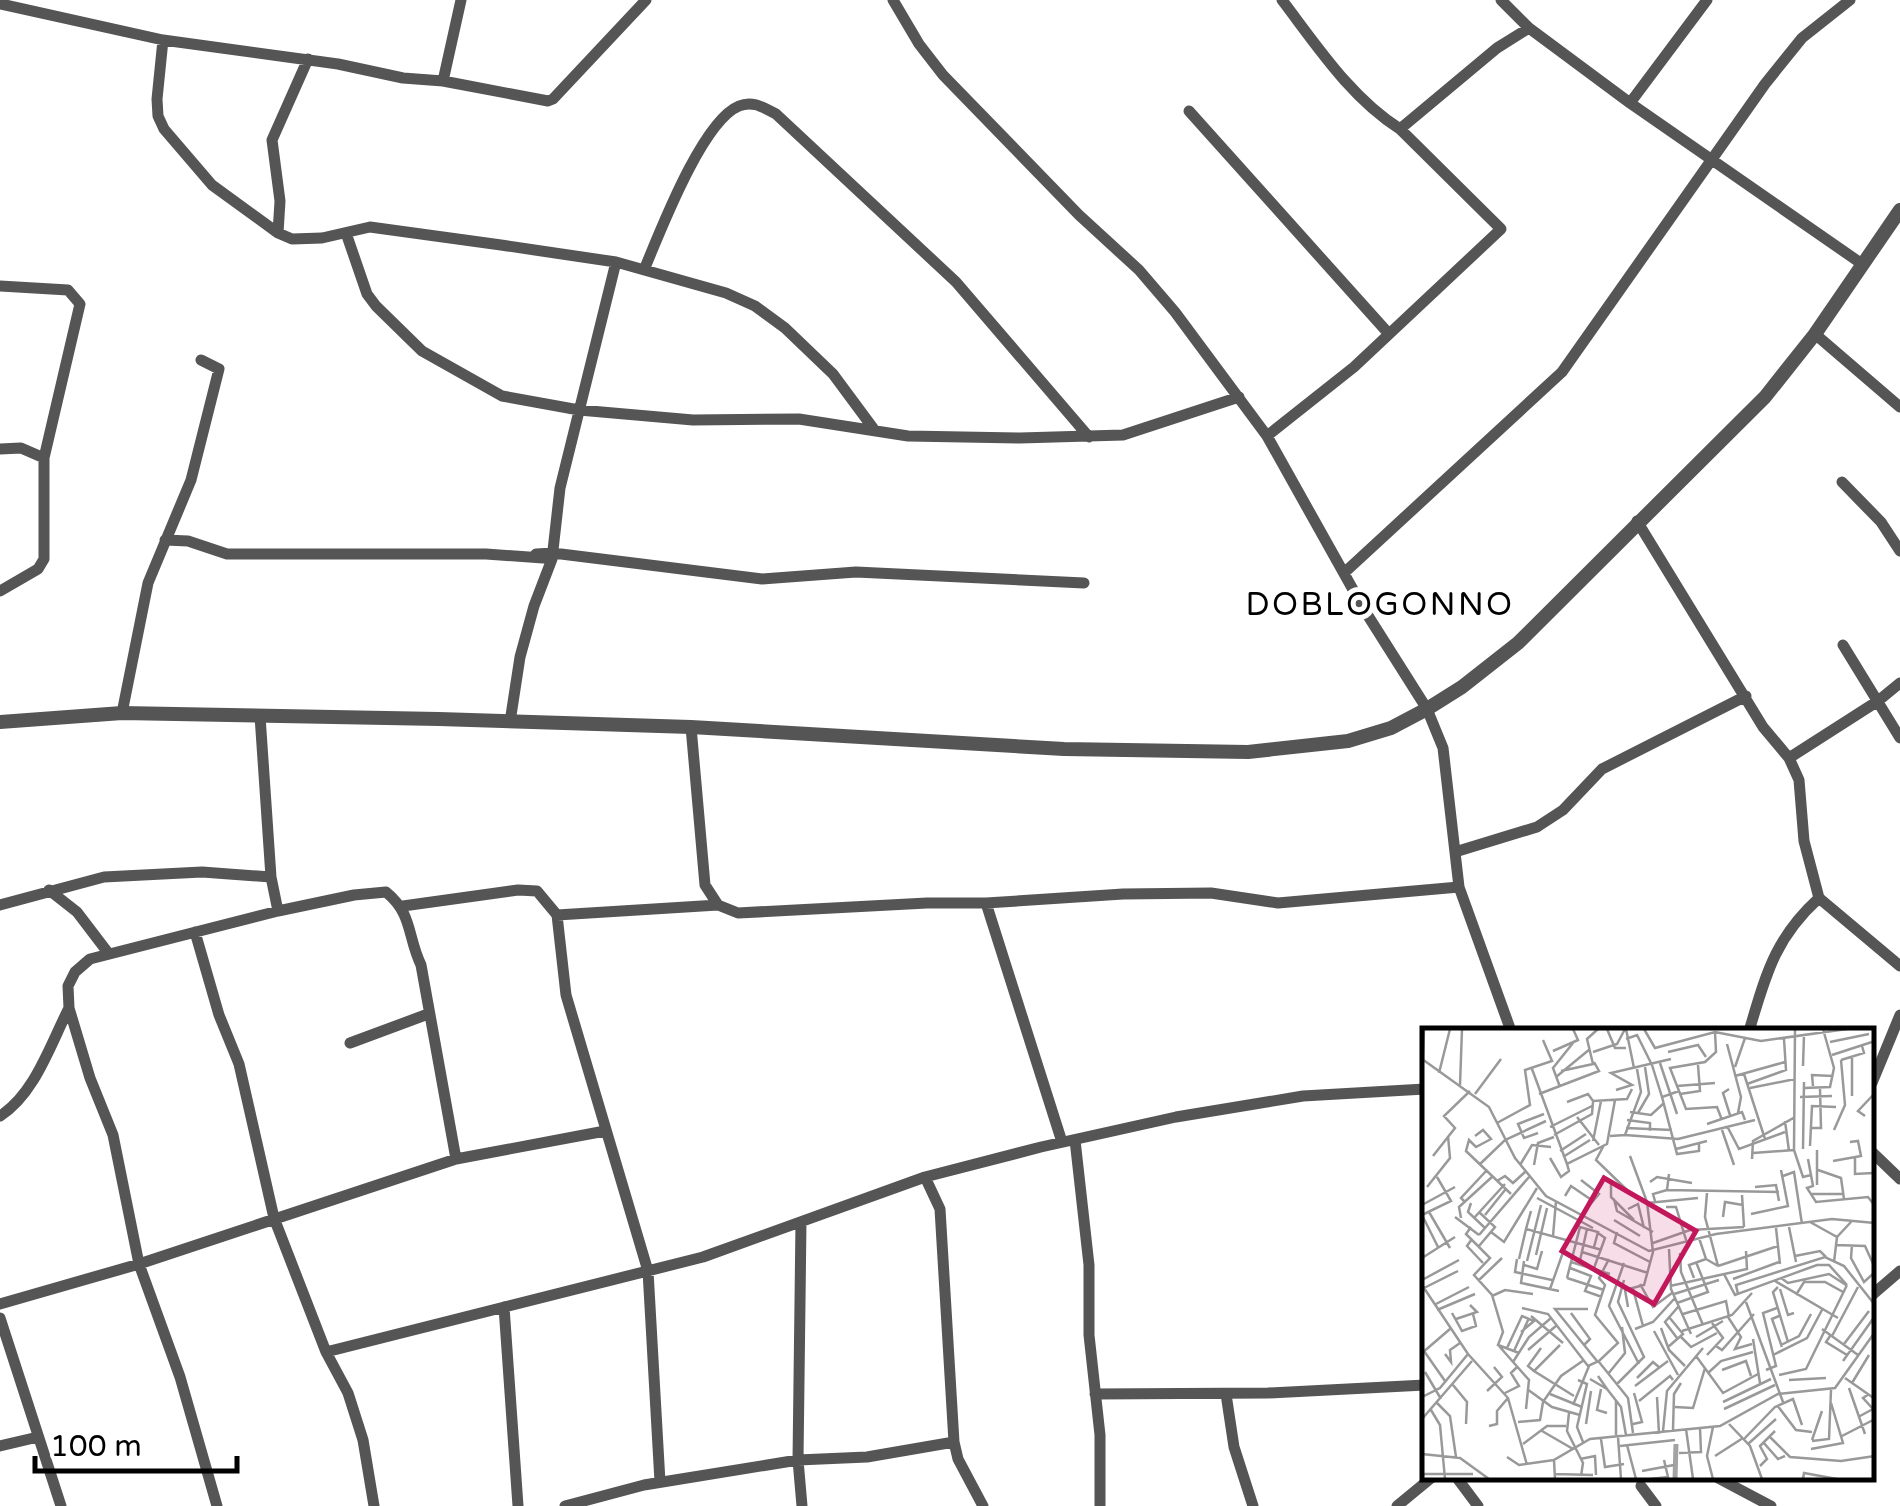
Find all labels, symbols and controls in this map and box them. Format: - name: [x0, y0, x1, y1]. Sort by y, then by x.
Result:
- district label: DOBLOGONNO: [1245, 586, 1515, 624]
- inset map: [1422, 1028, 1875, 1481]
- scale bar: [35, 1411, 238, 1473]
- text: 100 m: [50, 1428, 142, 1465]

